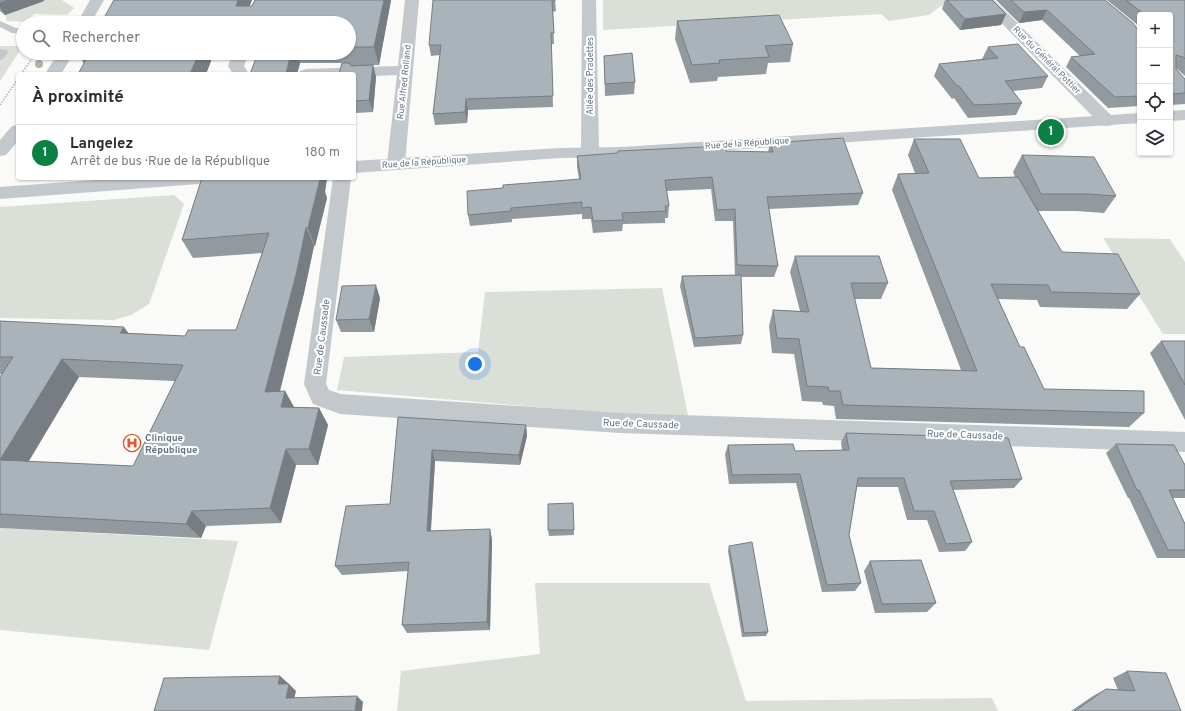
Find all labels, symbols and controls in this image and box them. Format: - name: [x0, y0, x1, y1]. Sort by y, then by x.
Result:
- map controls: [1137, 12, 1173, 156]
- button: +: [1137, 12, 1173, 48]
- search box: [16, 16, 356, 60]
- street label: Rue du Général Pottier: [1010, 24, 1083, 97]
- icon: search: [30, 27, 52, 49]
- text: Rechercher: [62, 29, 140, 48]
- street label: Allée des Pradettes: [585, 37, 596, 115]
- street label: Rue Alfred Rolland: [395, 44, 414, 120]
- button: −: [1137, 48, 1173, 84]
- button: locate: [1137, 84, 1173, 120]
- text: À proximité: [32, 87, 124, 109]
- pin: 1: [1038, 117, 1064, 147]
- button: layers: [1137, 120, 1173, 156]
- text: Langelez: [70, 135, 134, 154]
- street label: Rue de la République: [705, 135, 790, 152]
- text: 1: [42, 145, 48, 161]
- text: 180 m: [305, 145, 340, 161]
- text: Arrêt de bus · Rue de la République: [70, 154, 270, 170]
- street label: Rue de la République: [382, 154, 467, 171]
- street label: Rue de Caussade: [311, 299, 334, 376]
- your location: [465, 354, 485, 374]
- street label: Rue de Caussade: [603, 417, 679, 432]
- street label: Rue de Caussade: [927, 428, 1003, 443]
- place label: Clinique République: [145, 432, 198, 457]
- hospital icon: Clinique République: [122, 433, 142, 453]

